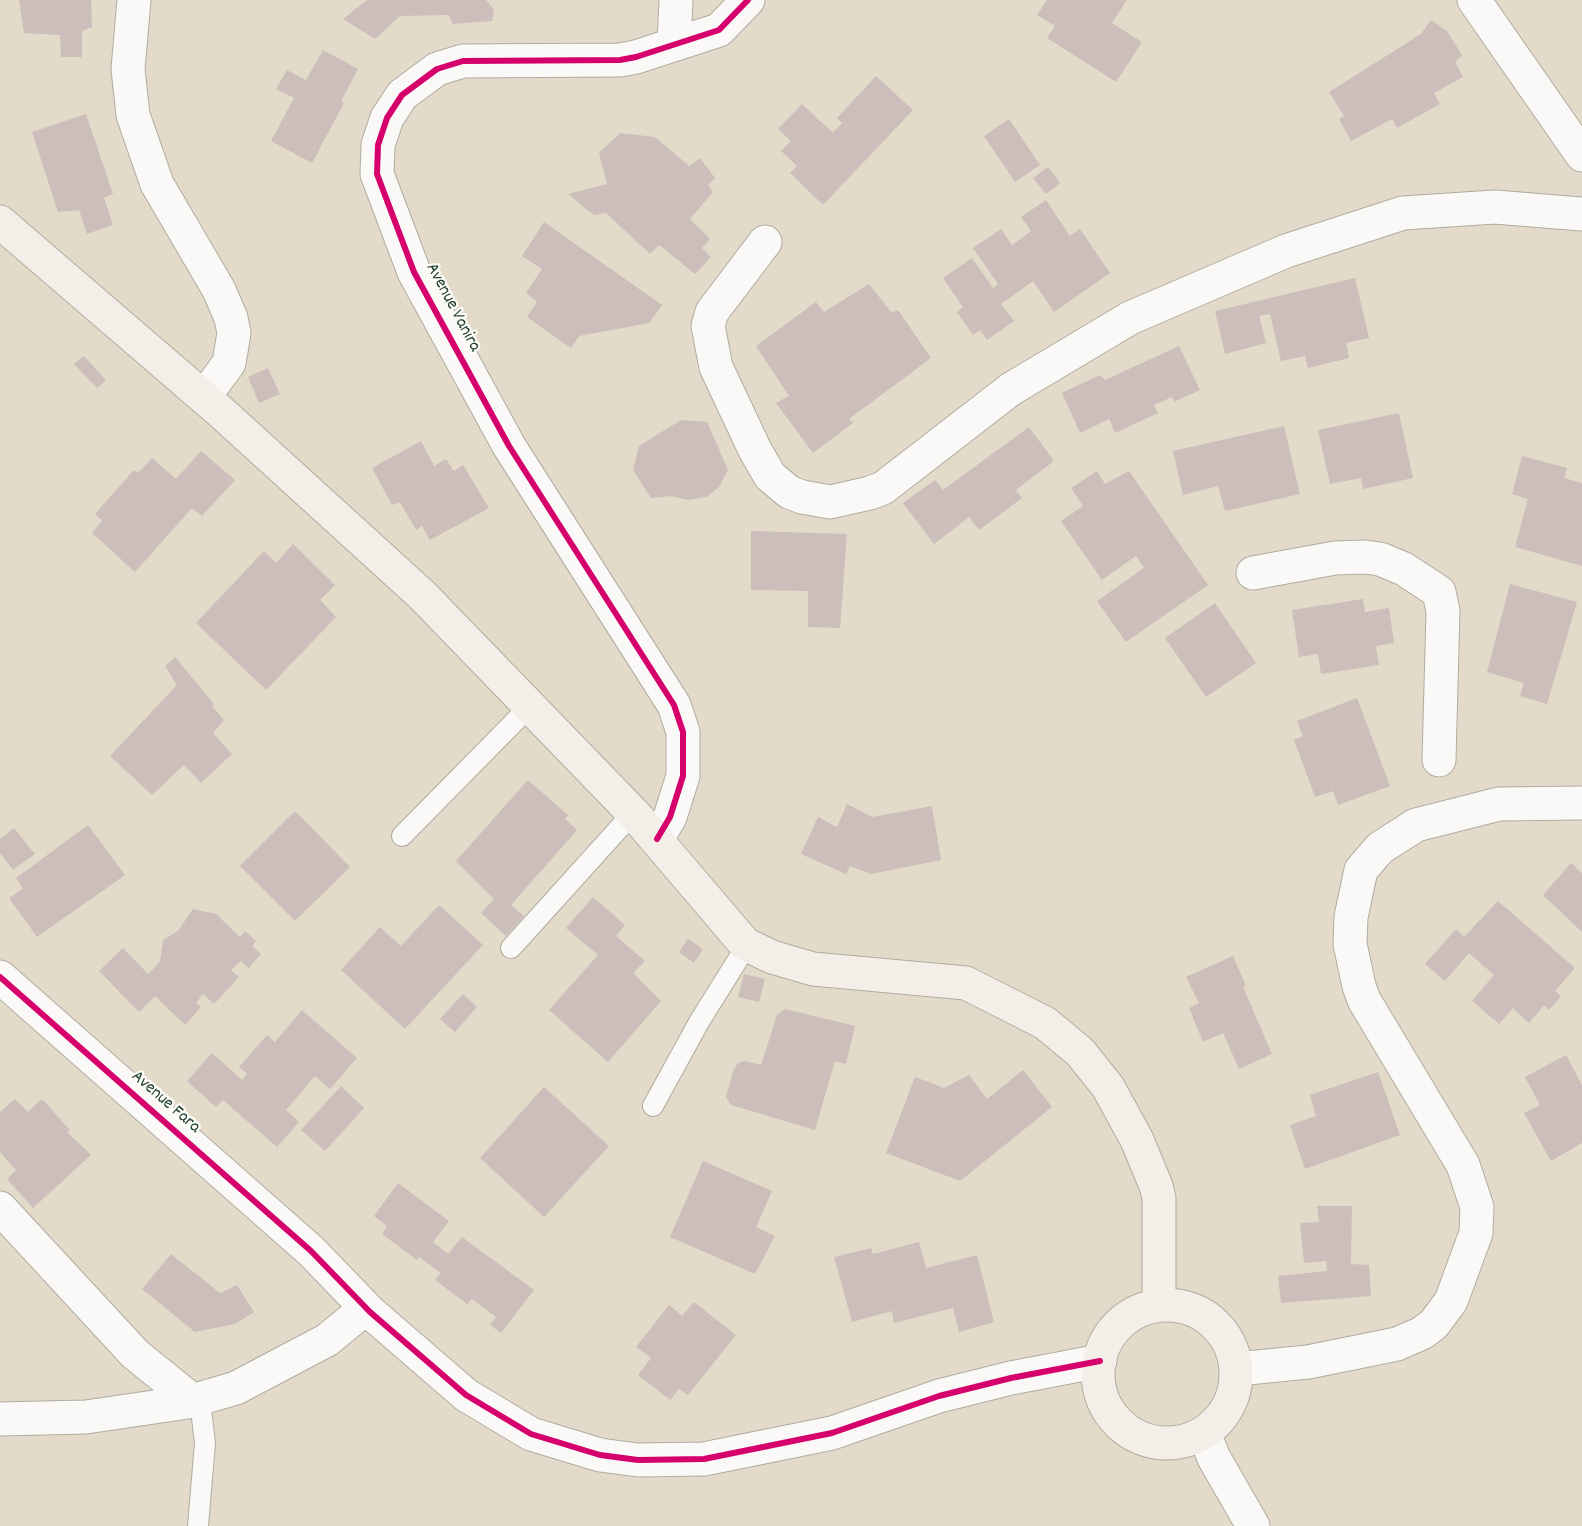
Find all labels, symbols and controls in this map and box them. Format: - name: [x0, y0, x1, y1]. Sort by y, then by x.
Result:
- street label: Avenue Vanira: [420, 260, 484, 356]
- street label: Avenue Fara: [126, 1067, 204, 1139]

